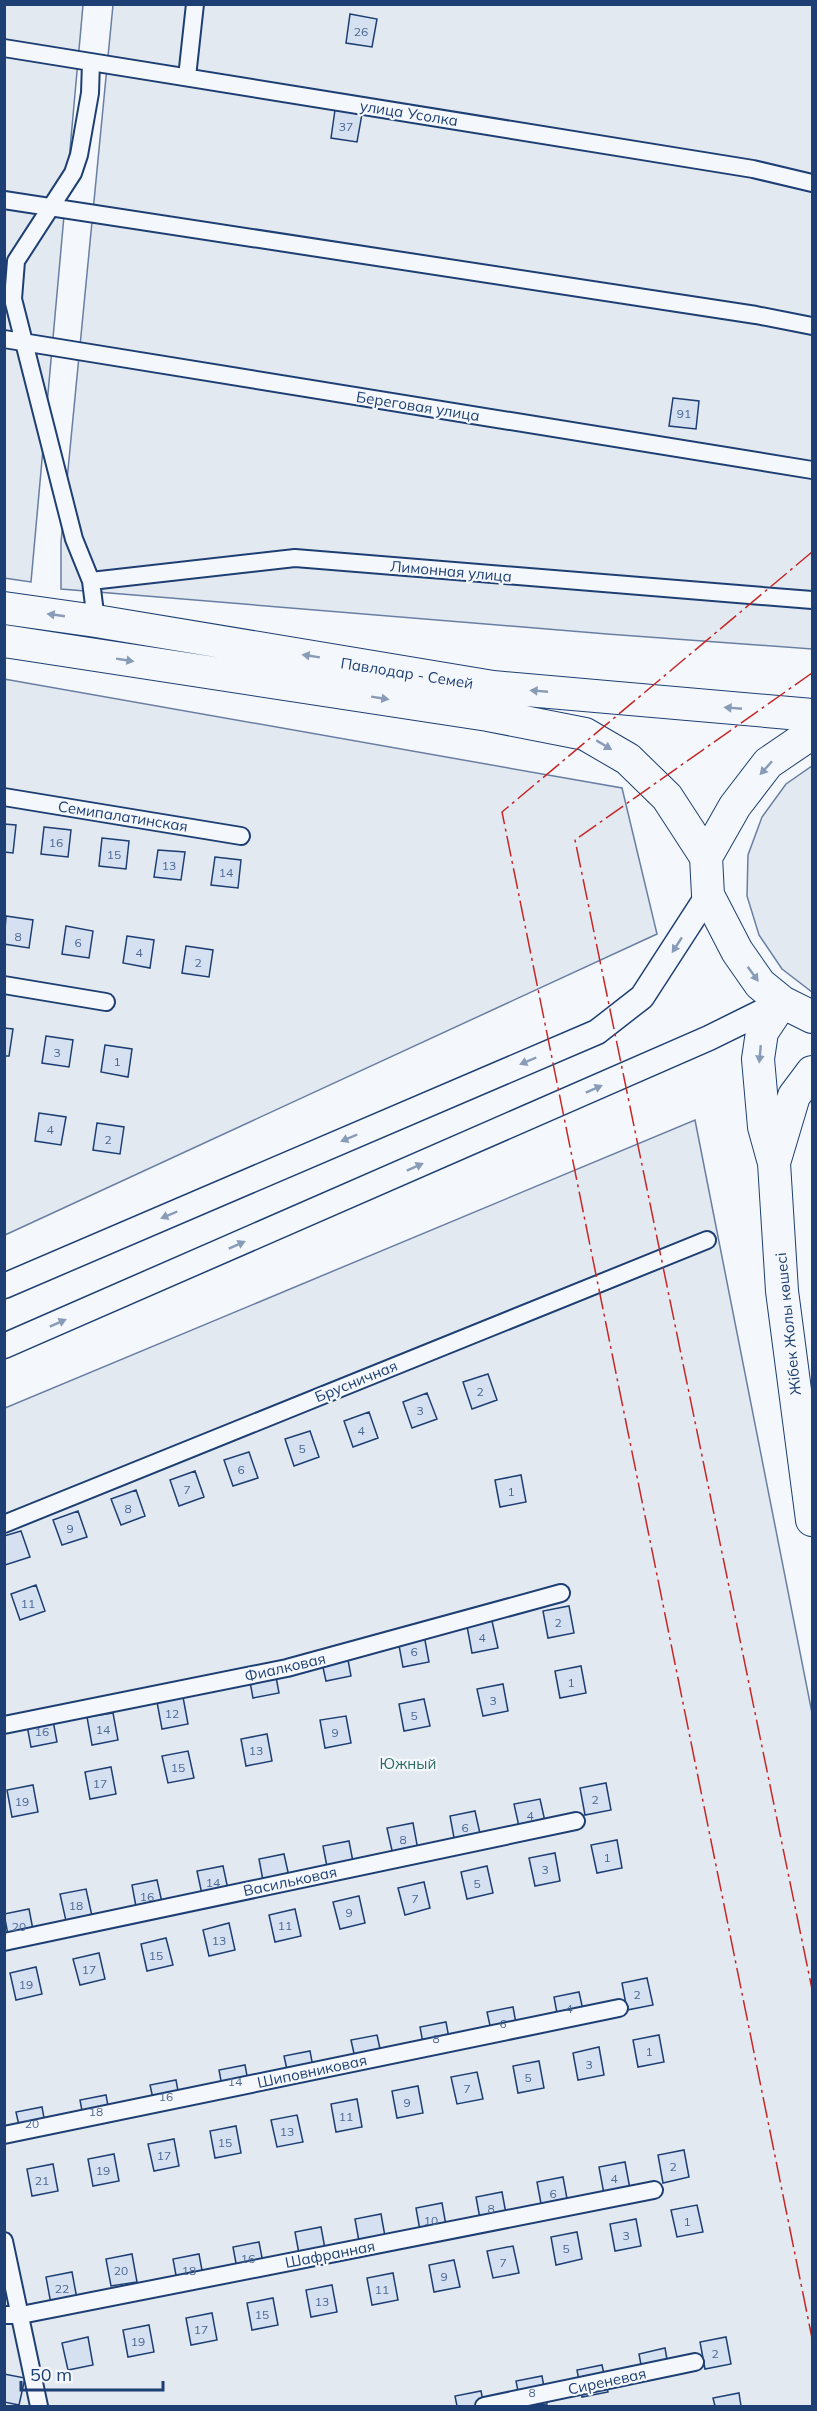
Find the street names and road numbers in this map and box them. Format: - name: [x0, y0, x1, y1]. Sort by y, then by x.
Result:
- street label: улица Усолка: [359, 96, 459, 130]
- street label: Береговая улица: [355, 387, 481, 425]
- street label: Лимонная улица: [389, 556, 513, 586]
- street label: Павлодар - Семей: [339, 653, 475, 693]
- street label: Семипалатинская: [57, 796, 189, 836]
- street label: Жібек Жолы көшесі: [771, 1252, 805, 1396]
- street label: Брусничная: [312, 1356, 400, 1406]
- street label: Фиалковая: [243, 1648, 327, 1686]
- street label: Васильковая: [241, 1862, 339, 1900]
- street label: Шиповниковая: [255, 2050, 369, 2092]
- street label: Шафранная: [283, 2236, 377, 2272]
- street label: Сиреневая: [566, 2363, 648, 2399]

